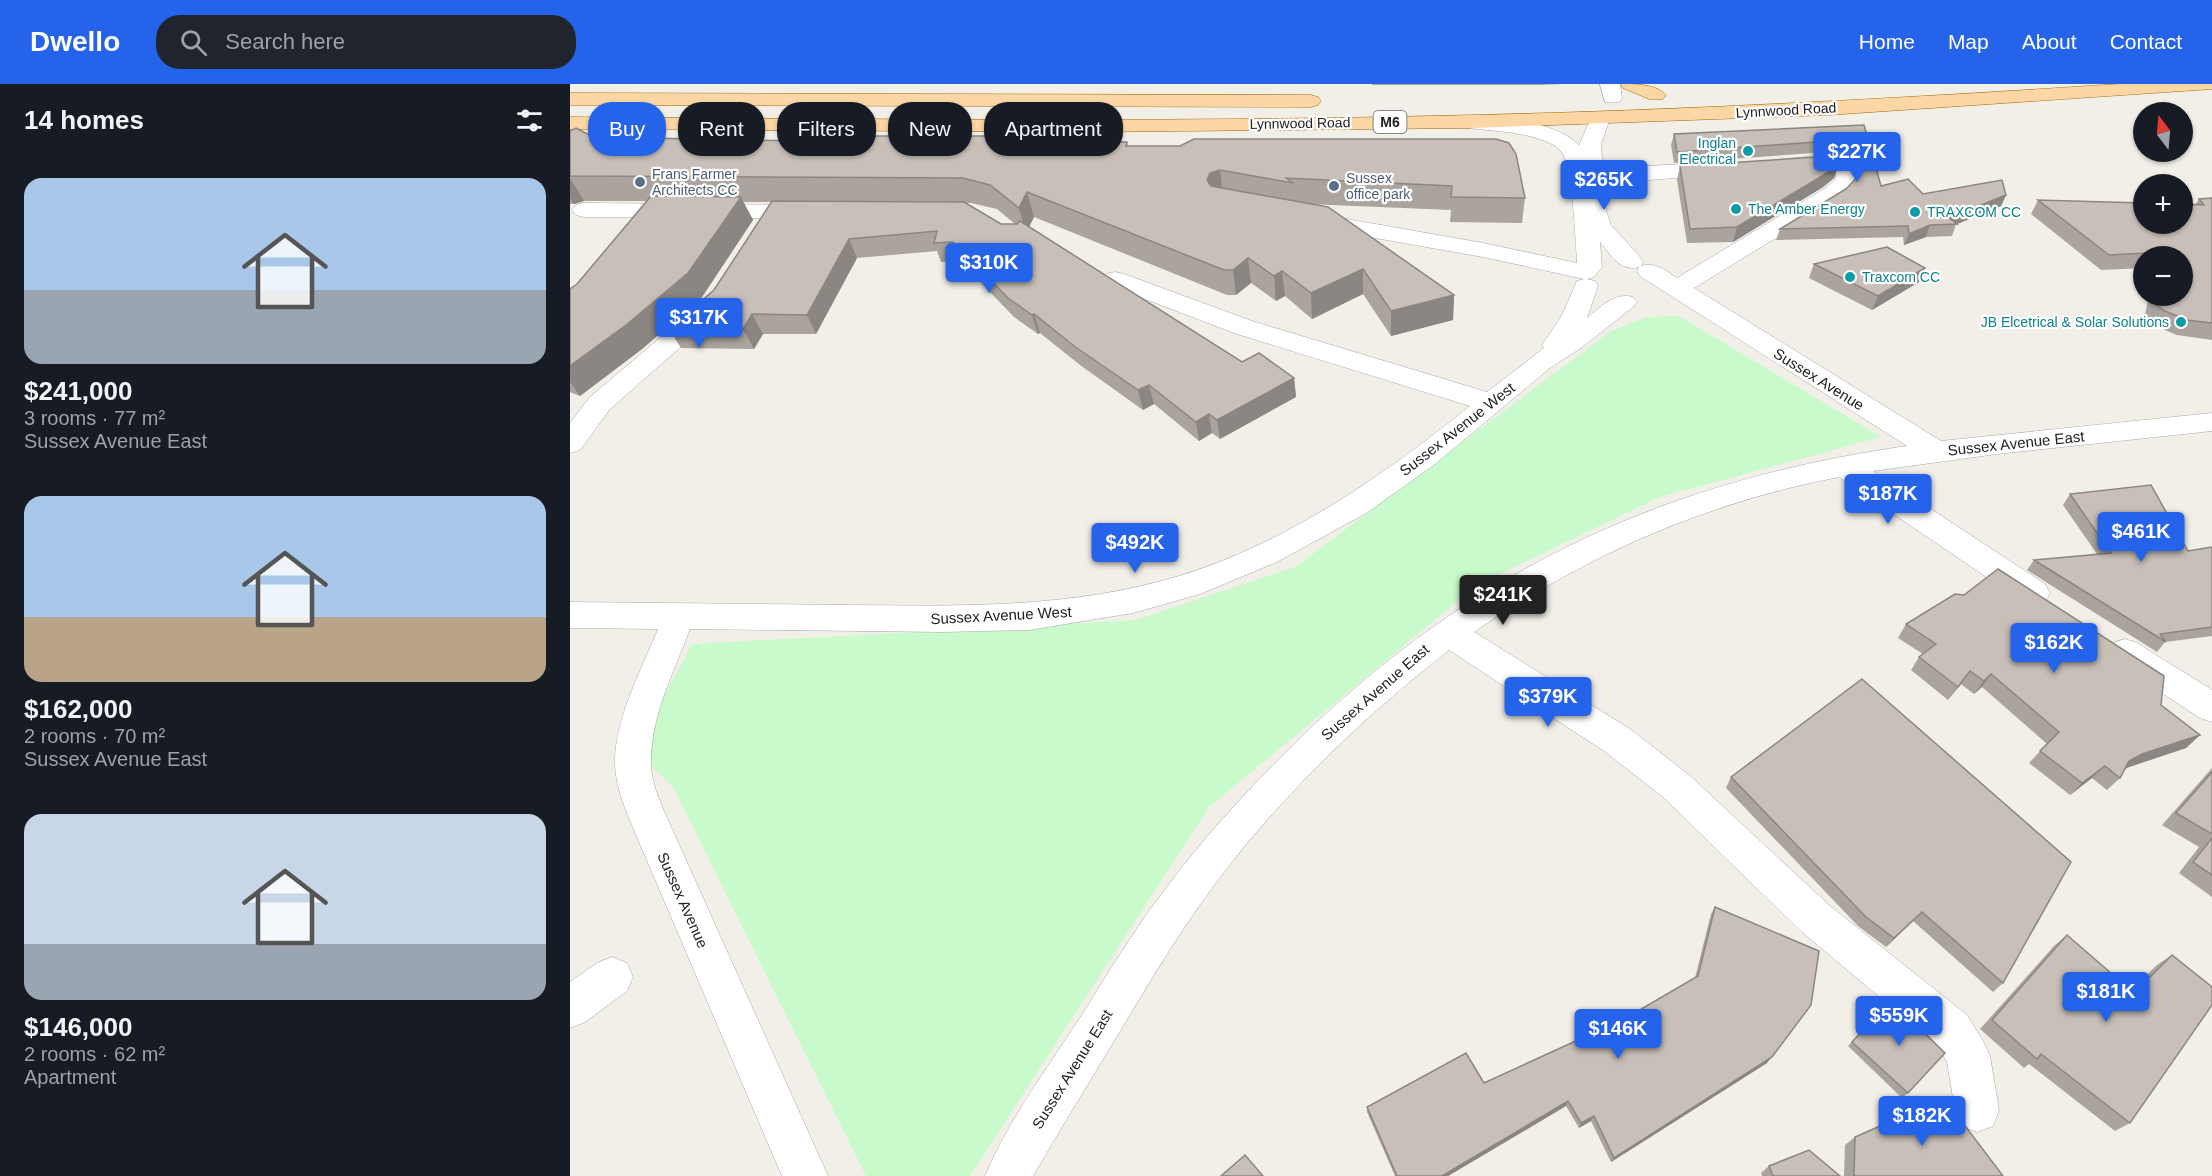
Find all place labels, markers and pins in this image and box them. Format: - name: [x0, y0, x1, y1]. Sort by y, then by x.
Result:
- pin: $227K: [1815, 132, 1899, 183]
- place label: Inglan Electrical: [1679, 135, 1736, 167]
- marker: Inglan Electrical: [1741, 144, 1755, 158]
- pin: $265K: [1562, 160, 1646, 211]
- place label: Frans Farmer Architects CC: [652, 166, 738, 198]
- place label: Sussex office park: [1346, 170, 1411, 202]
- marker: Frans Farmer Architects CC: [633, 175, 647, 189]
- marker: Sussex office park: [1327, 179, 1341, 193]
- place label: The Amber Energy: [1748, 201, 1865, 217]
- marker: The Amber Energy: [1729, 202, 1743, 216]
- place label: TRAXCOM CC: [1927, 204, 2021, 220]
- marker: TRAXCOM CC: [1908, 205, 1922, 219]
- pin: $310K: [947, 243, 1031, 294]
- place label: Traxcom CC: [1862, 269, 1940, 285]
- marker: Traxcom CC: [1843, 270, 1857, 284]
- pin: $317K: [657, 298, 741, 349]
- place label: JB Elcetrical & Solar Solutions: [1981, 314, 2169, 330]
- marker: JB Elcetrical & Solar Solutions: [2174, 315, 2188, 329]
- pin: $187K: [1846, 474, 1930, 525]
- pin: $461K: [2099, 512, 2183, 563]
- pin: $492K: [1093, 523, 1177, 574]
- pin: $241K: [1461, 575, 1545, 626]
- pin: $162K: [2012, 623, 2096, 674]
- pin: $379K: [1506, 677, 1590, 728]
- pin: $181K: [2064, 972, 2148, 1023]
- pin: $559K: [1857, 996, 1941, 1047]
- pin: $146K: [1576, 1009, 1660, 1060]
- pin: $182K: [1880, 1096, 1964, 1147]

